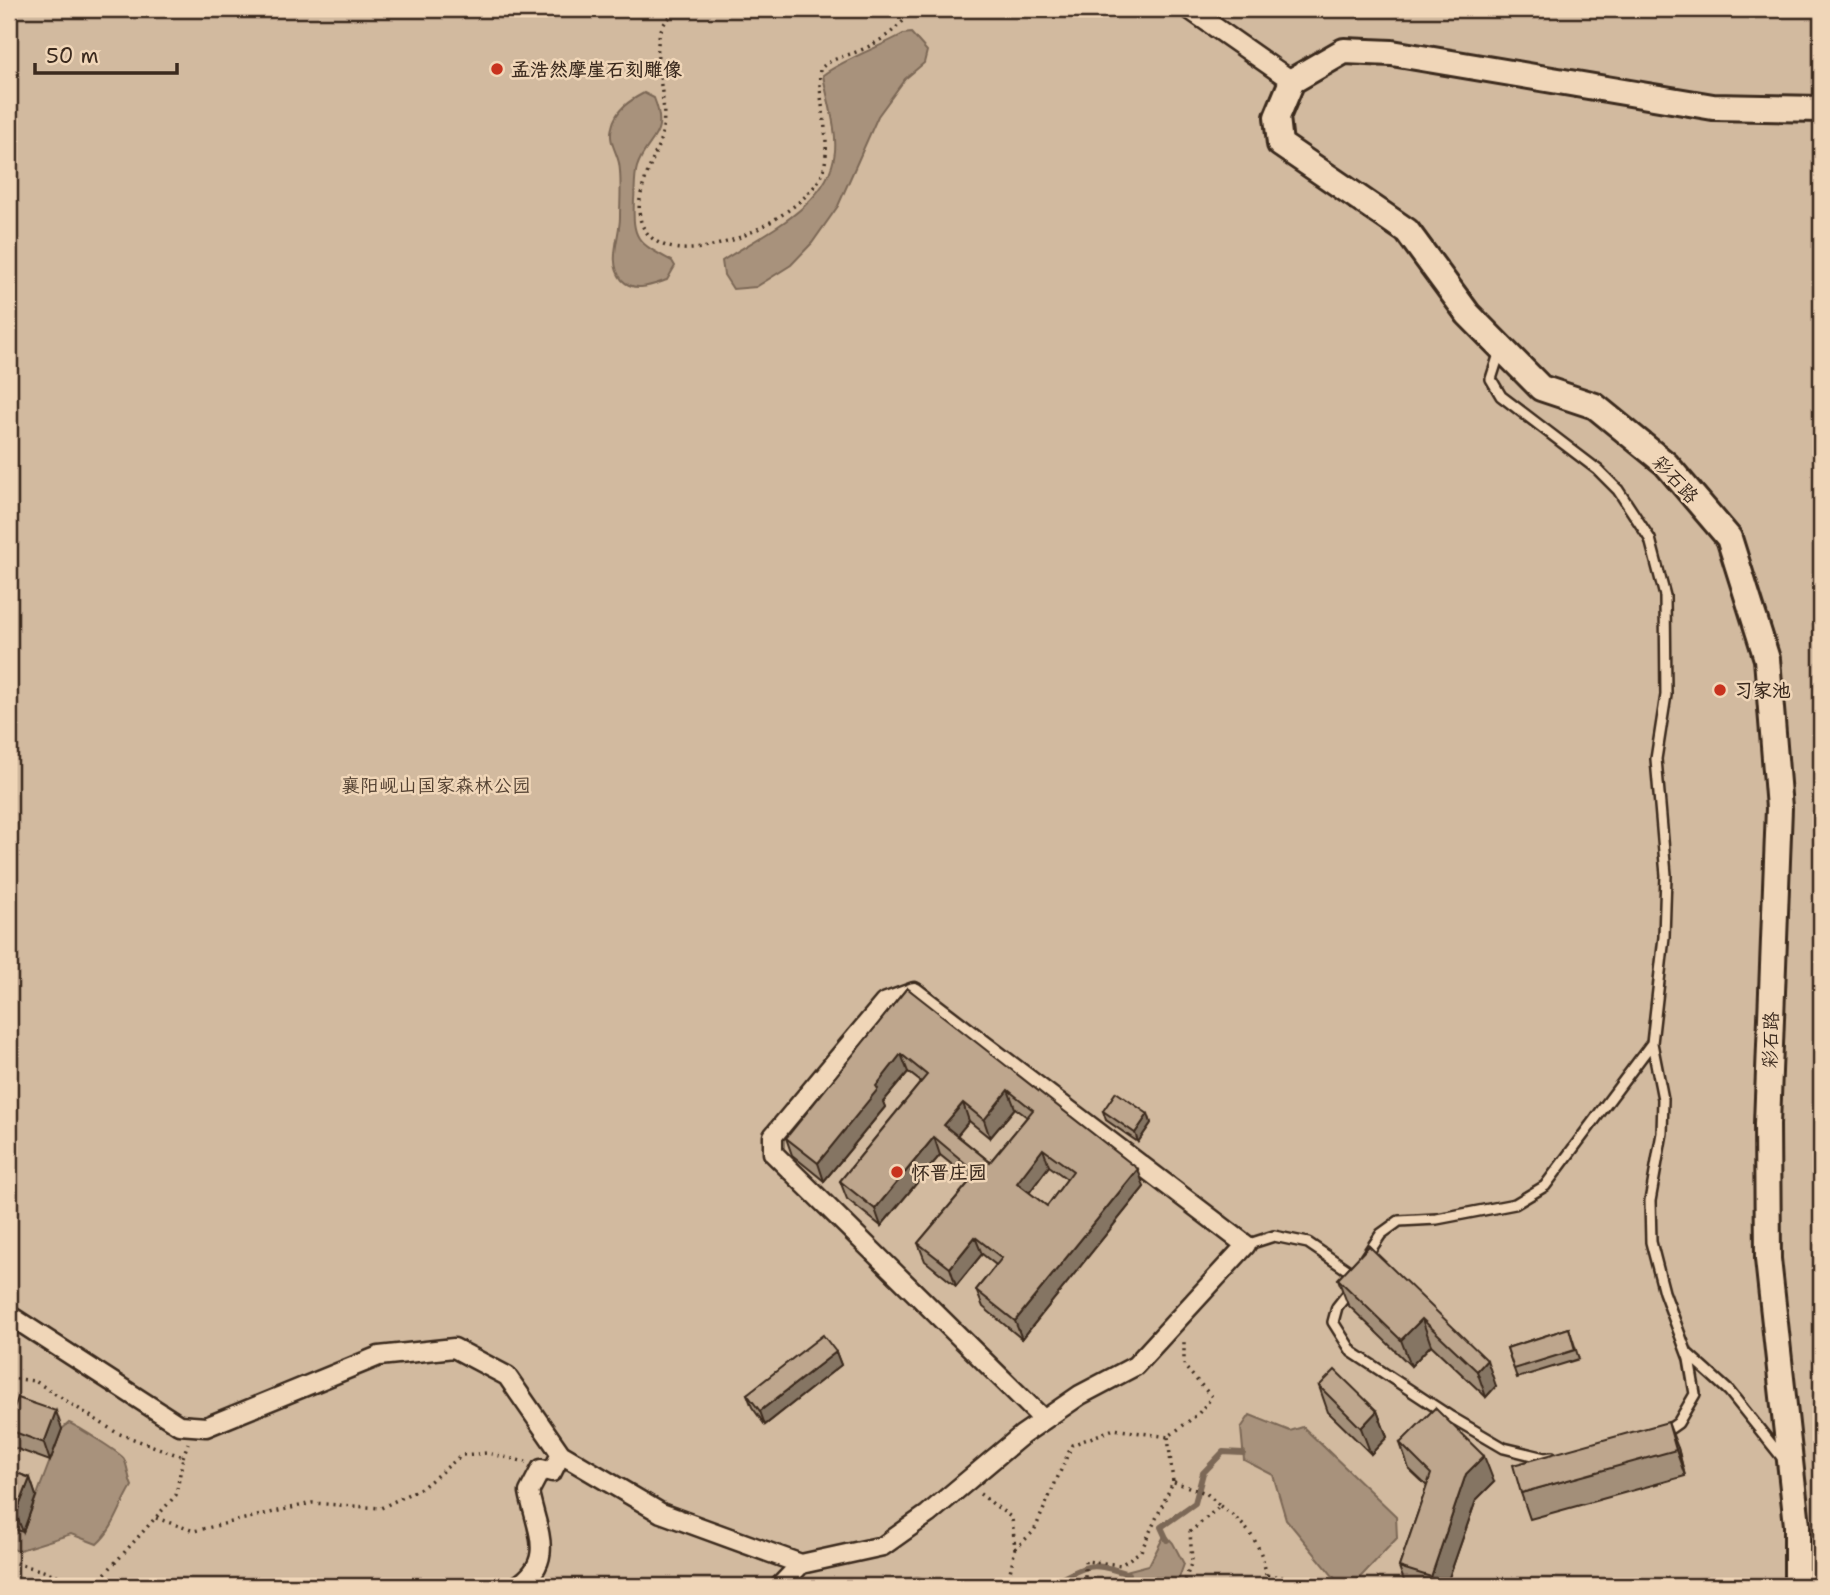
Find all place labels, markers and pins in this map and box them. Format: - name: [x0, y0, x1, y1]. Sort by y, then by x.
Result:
- place label: 孟浩然摩崖石刻雕像: [511, 57, 682, 82]
- marker: 孟浩然摩崖石刻雕像: [489, 61, 505, 77]
- place label: 习家池: [1734, 678, 1791, 703]
- marker: 习家池: [1712, 682, 1728, 698]
- place label: 怀晋庄园: [911, 1160, 987, 1185]
- marker: 怀晋庄园: [889, 1164, 905, 1180]

